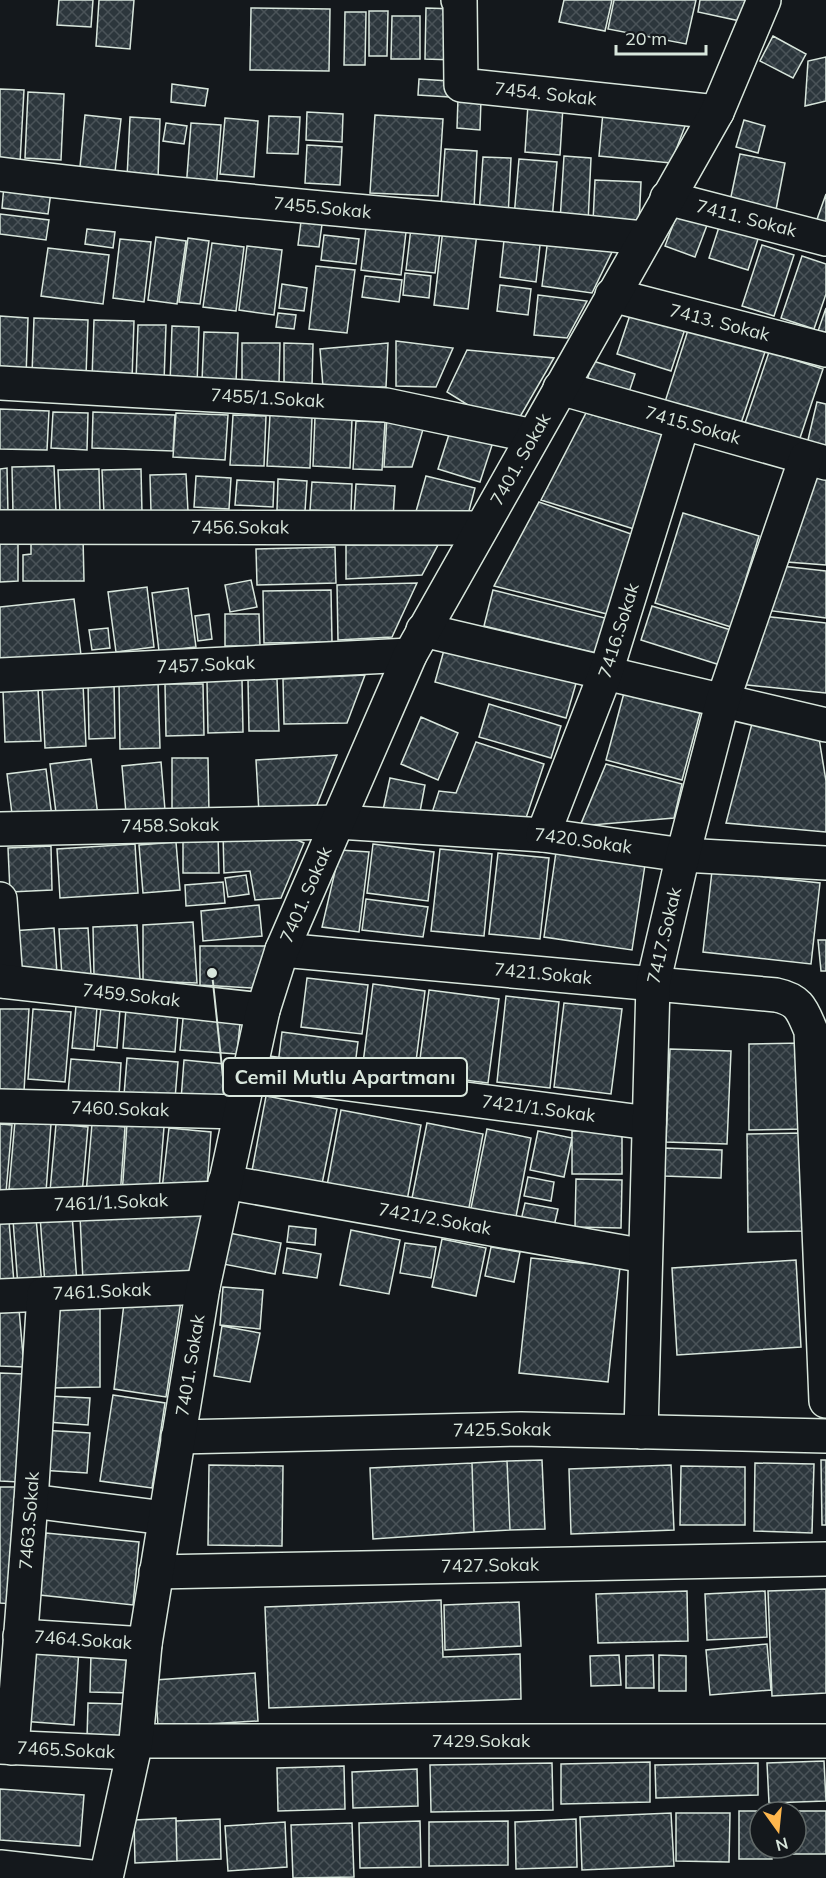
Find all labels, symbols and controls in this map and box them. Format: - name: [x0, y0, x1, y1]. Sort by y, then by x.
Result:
- scale bar: [616, 18, 706, 56]
- text: 20 m: [625, 27, 667, 50]
- street label: 7454. Sokak: [493, 77, 599, 110]
- street label: 7455.Sokak: [272, 191, 373, 223]
- street label: 7411. Sokak: [694, 194, 800, 242]
- street label: 7413. Sokak: [667, 298, 773, 346]
- street label: 7455/1.Sokak: [210, 383, 326, 413]
- street label: 7415.Sokak: [643, 401, 744, 450]
- street label: 7401. Sokak: [485, 408, 556, 510]
- street label: 7456.Sokak: [191, 515, 290, 539]
- street label: 7416.Sokak: [593, 579, 644, 681]
- street label: 7457.Sokak: [156, 651, 256, 678]
- street label: 7458.Sokak: [121, 812, 220, 837]
- street label: 7420.Sokak: [534, 822, 634, 859]
- street label: 7401. Sokak: [275, 842, 337, 946]
- street label: 7417.Sokak: [641, 884, 686, 986]
- street label: 7421.Sokak: [493, 957, 594, 989]
- street label: 7459.Sokak: [81, 978, 182, 1012]
- callout: Cemil Mutlu Apartmanı: [223, 1058, 467, 1096]
- text: Cemil Mutlu Apartmanı: [235, 1064, 455, 1089]
- street label: 7421/1.Sokak: [480, 1089, 597, 1127]
- street label: 7460.Sokak: [71, 1096, 170, 1121]
- street label: 7461/1.Sokak: [53, 1188, 169, 1216]
- street label: 7421/2.Sokak: [377, 1197, 494, 1240]
- street label: 7461.Sokak: [52, 1277, 152, 1305]
- street label: 7401. Sokak: [170, 1312, 209, 1418]
- street label: 7425.Sokak: [452, 1417, 552, 1442]
- street label: 7463.Sokak: [14, 1470, 44, 1571]
- street label: 7427.Sokak: [441, 1553, 540, 1577]
- street label: 7464.Sokak: [33, 1625, 133, 1654]
- street label: 7429.Sokak: [432, 1729, 531, 1752]
- street label: 7465.Sokak: [16, 1736, 116, 1763]
- north arrow: [748, 1800, 808, 1860]
- text: N: [773, 1833, 790, 1856]

